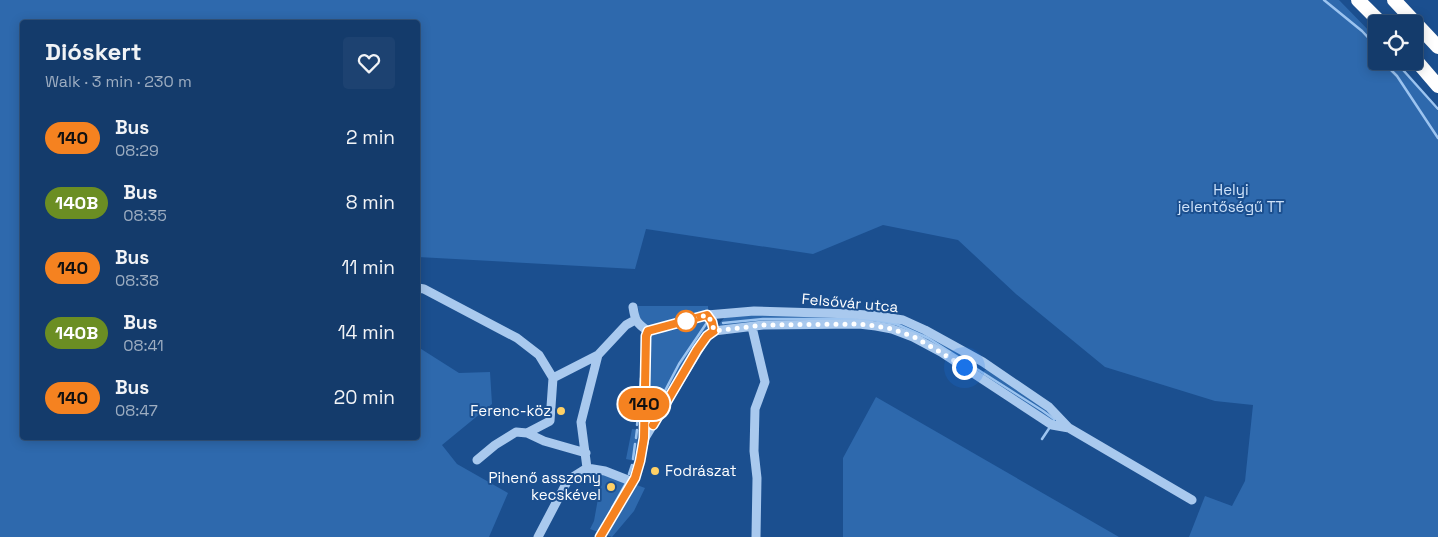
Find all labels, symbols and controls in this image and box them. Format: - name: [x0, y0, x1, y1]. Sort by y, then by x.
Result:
- map controls: [1368, 15, 1423, 70]
- button: locate: [1368, 15, 1423, 70]
- text: Dióskert: [45, 36, 142, 67]
- button: heart: [343, 37, 395, 89]
- text: Walk · 3 min · 230 m: [45, 71, 192, 92]
- text: Bus: [115, 115, 149, 140]
- text: 2 min: [346, 125, 395, 150]
- text: 140: [57, 126, 88, 149]
- text: 08:29: [115, 140, 159, 161]
- text: Bus: [123, 180, 157, 205]
- park label: Helyi jelentőségű TT: [1177, 180, 1285, 216]
- text: 8 min: [346, 190, 395, 215]
- text: 140B: [55, 191, 98, 214]
- text: 08:35: [123, 205, 167, 226]
- text: Bus: [115, 245, 149, 270]
- text: 11 min: [342, 255, 395, 280]
- text: 140: [57, 256, 88, 279]
- text: 08:38: [115, 270, 159, 291]
- street label: Felsővár utca: [801, 289, 899, 316]
- text: Bus: [123, 310, 157, 335]
- unlabelled marker: [675, 310, 697, 332]
- text: 14 min: [338, 320, 395, 345]
- text: 140B: [55, 321, 98, 344]
- text: 08:41: [123, 335, 164, 356]
- your location: [952, 355, 977, 380]
- text: Bus: [115, 375, 149, 400]
- text: 20 min: [334, 385, 395, 410]
- text: 140: [57, 386, 88, 409]
- line badge: 140: [615, 388, 673, 420]
- text: 140: [628, 392, 660, 415]
- text: 08:47: [115, 400, 158, 421]
- place label: Ferenc-köz: [470, 401, 551, 420]
- marker: Ferenc-köz: [555, 405, 567, 417]
- place label: Fodrászat: [665, 461, 737, 480]
- marker: Fodrászat: [649, 465, 661, 477]
- place label: Pihenő asszony kecskével: [488, 468, 601, 504]
- marker: Pihenő asszony kecskével: [605, 481, 617, 493]

